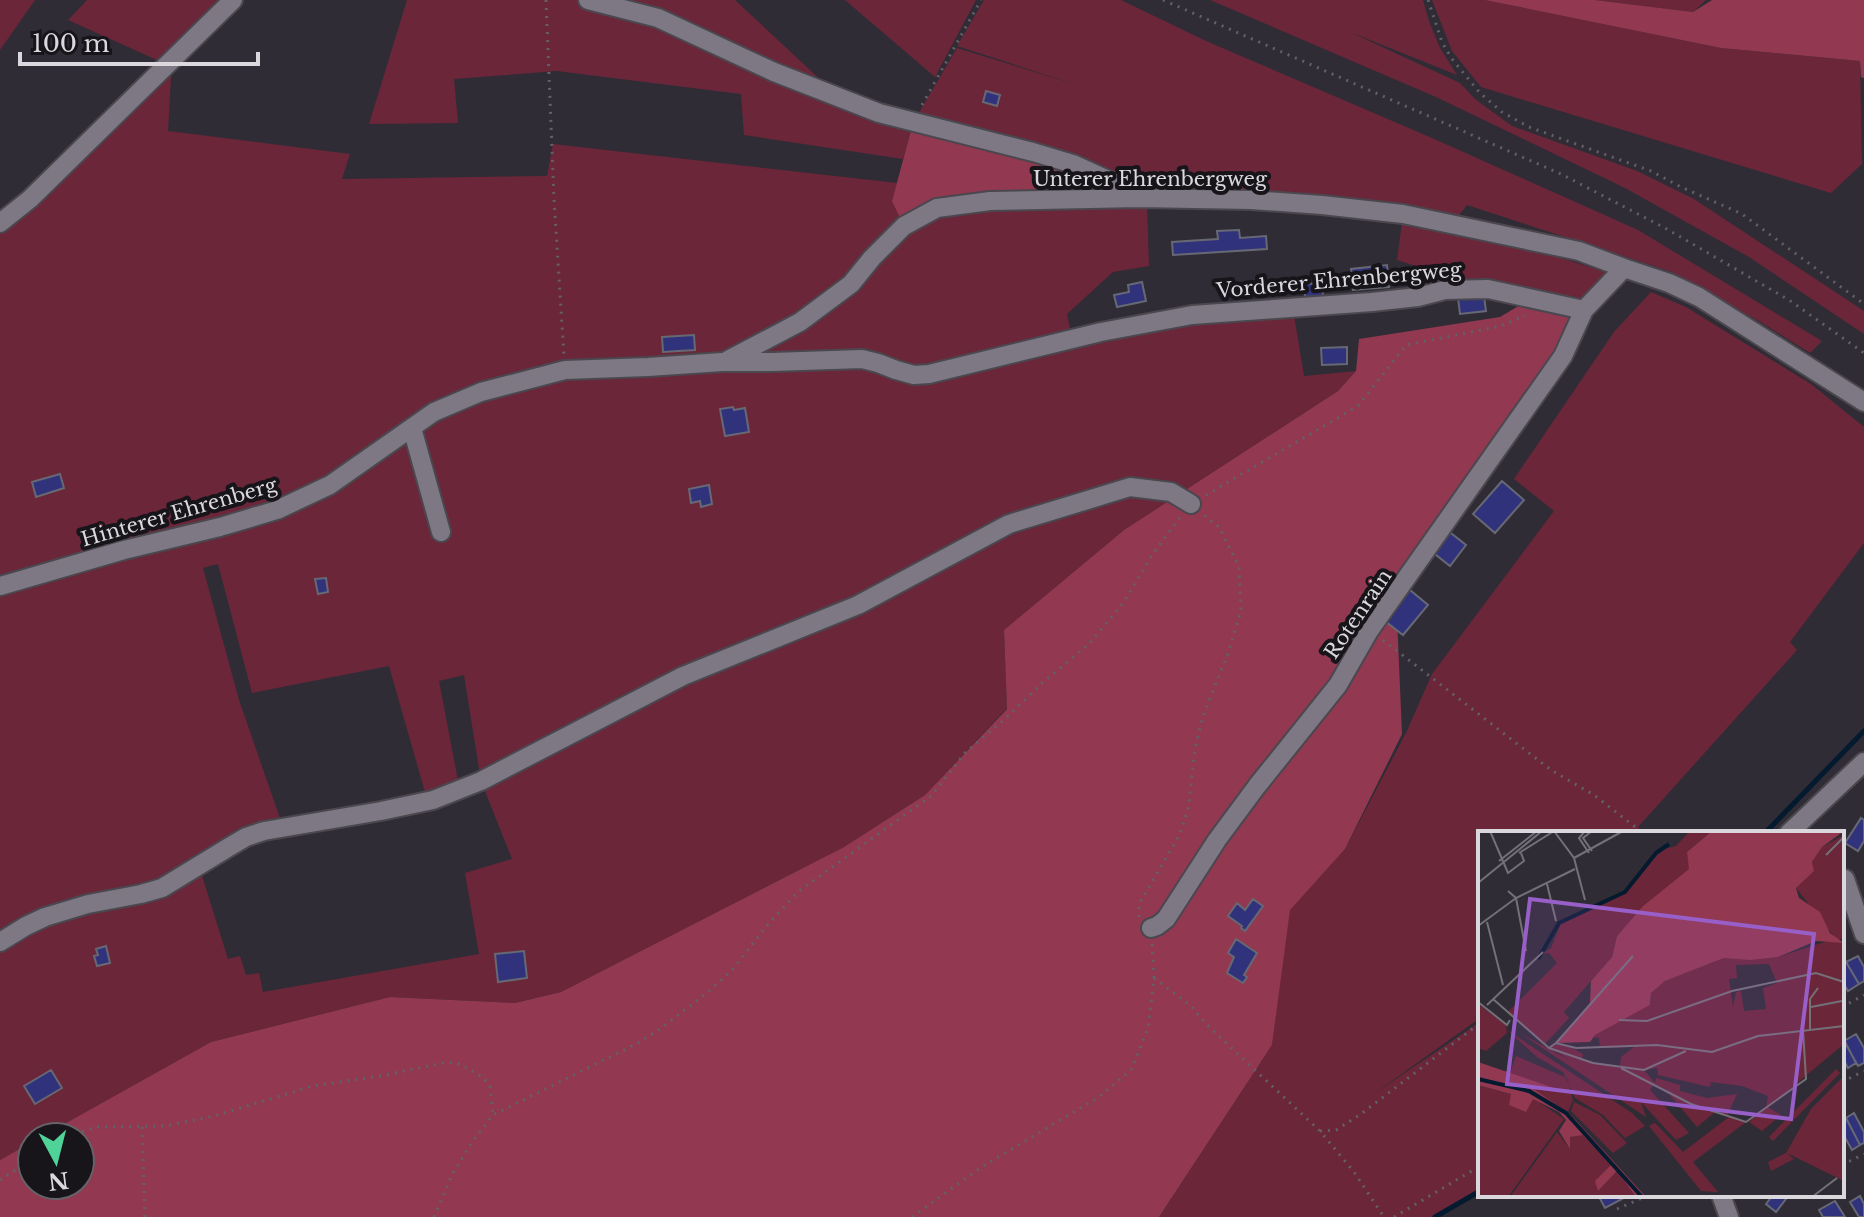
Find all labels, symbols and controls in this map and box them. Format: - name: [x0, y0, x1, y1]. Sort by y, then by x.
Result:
- scale bar: [20, 16, 258, 66]
- text: 100 m: [32, 29, 110, 58]
- street label: Unterer Ehrenbergweg: [1033, 167, 1268, 191]
- street label: Vorderer Ehrenbergweg: [1214, 257, 1464, 303]
- street label: Hinterer Ehrenberg: [78, 472, 281, 551]
- street label: Rotenrain: [1319, 565, 1397, 663]
- inset map: [1478, 831, 1844, 1197]
- north arrow: [16, 1121, 96, 1201]
- text: N: [46, 1166, 70, 1195]

